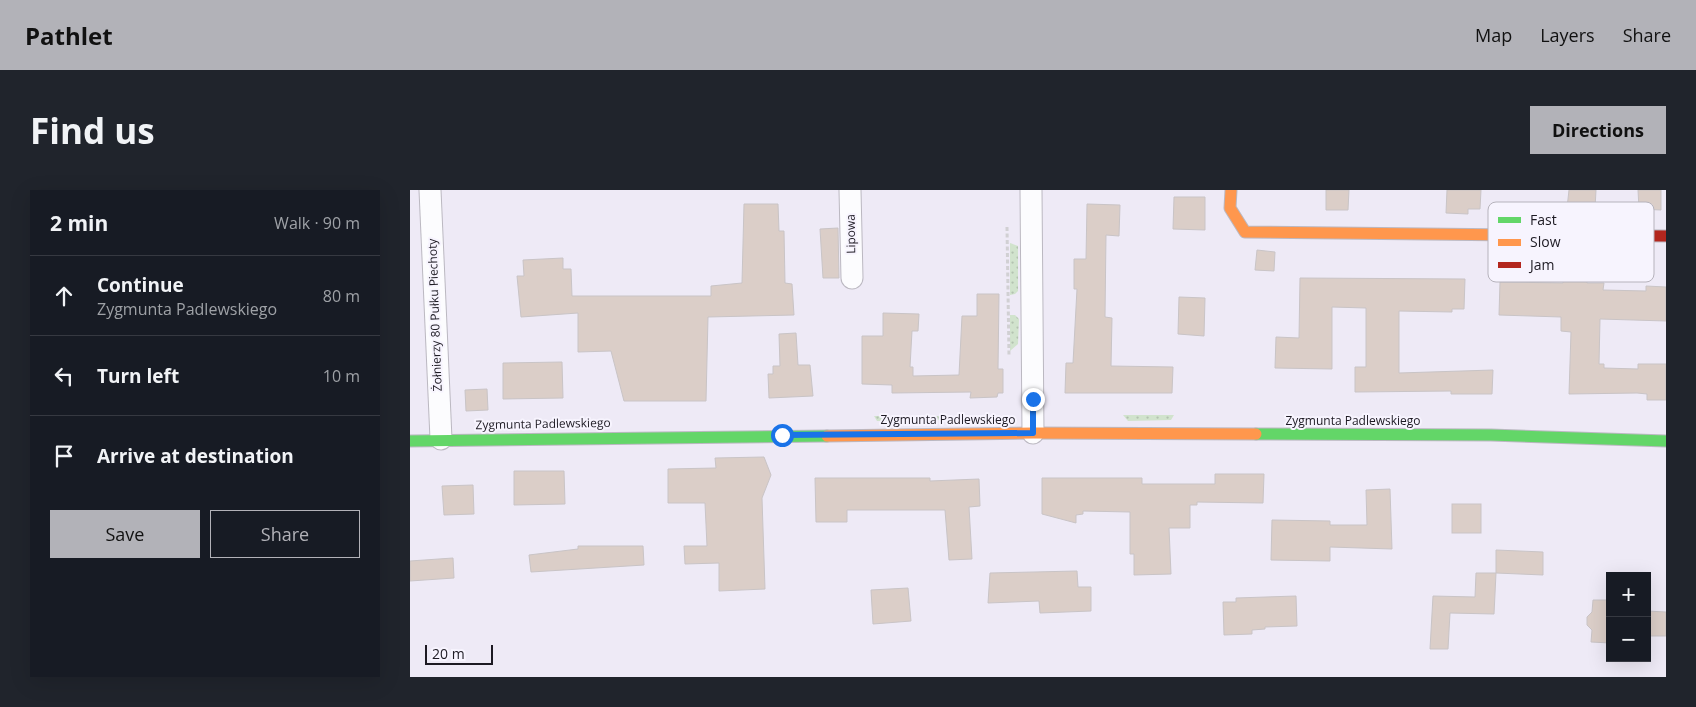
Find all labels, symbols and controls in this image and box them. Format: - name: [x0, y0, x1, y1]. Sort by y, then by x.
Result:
- text: Pathlet: [25, 19, 113, 52]
- text: Map: [1475, 23, 1512, 47]
- text: Layers: [1540, 23, 1595, 47]
- text: Share: [1623, 23, 1671, 47]
- button: Directions: [1530, 106, 1666, 154]
- text: Find us: [30, 107, 155, 154]
- legend: [1488, 202, 1654, 282]
- text: 2 min: [50, 209, 108, 237]
- text: Fast: [1530, 210, 1557, 229]
- text: Walk · 90 m: [274, 212, 360, 234]
- street label: Lipowa: [842, 214, 859, 254]
- text: Slow: [1530, 232, 1561, 251]
- street label: Żołnierzy 80 Pułku Piechoty: [423, 237, 446, 392]
- text: Jam: [1528, 255, 1555, 274]
- text: Continue: [97, 272, 184, 298]
- icon: ahead: [50, 282, 78, 310]
- text: 80 m: [323, 285, 360, 307]
- text: Zygmunta Padlewskiego: [97, 298, 277, 320]
- icon: left: [50, 362, 78, 390]
- text: Turn left: [97, 363, 179, 389]
- text: 10 m: [323, 365, 360, 387]
- route end: [1022, 388, 1045, 411]
- street label: Zygmunta Padlewskiego: [880, 411, 1016, 428]
- street label: Zygmunta Padlewskiego: [1285, 412, 1421, 429]
- street label: Zygmunta Padlewskiego: [475, 414, 611, 433]
- route start: [771, 424, 794, 447]
- icon: arrive: [50, 442, 78, 470]
- text: Arrive at destination: [97, 443, 294, 469]
- button: Save: [50, 510, 200, 558]
- button: Share: [210, 510, 360, 558]
- map controls: [1606, 572, 1651, 662]
- button: +: [1606, 572, 1651, 617]
- button: −: [1606, 617, 1651, 662]
- scale bar: [425, 642, 492, 665]
- text: 20 m: [432, 644, 465, 663]

